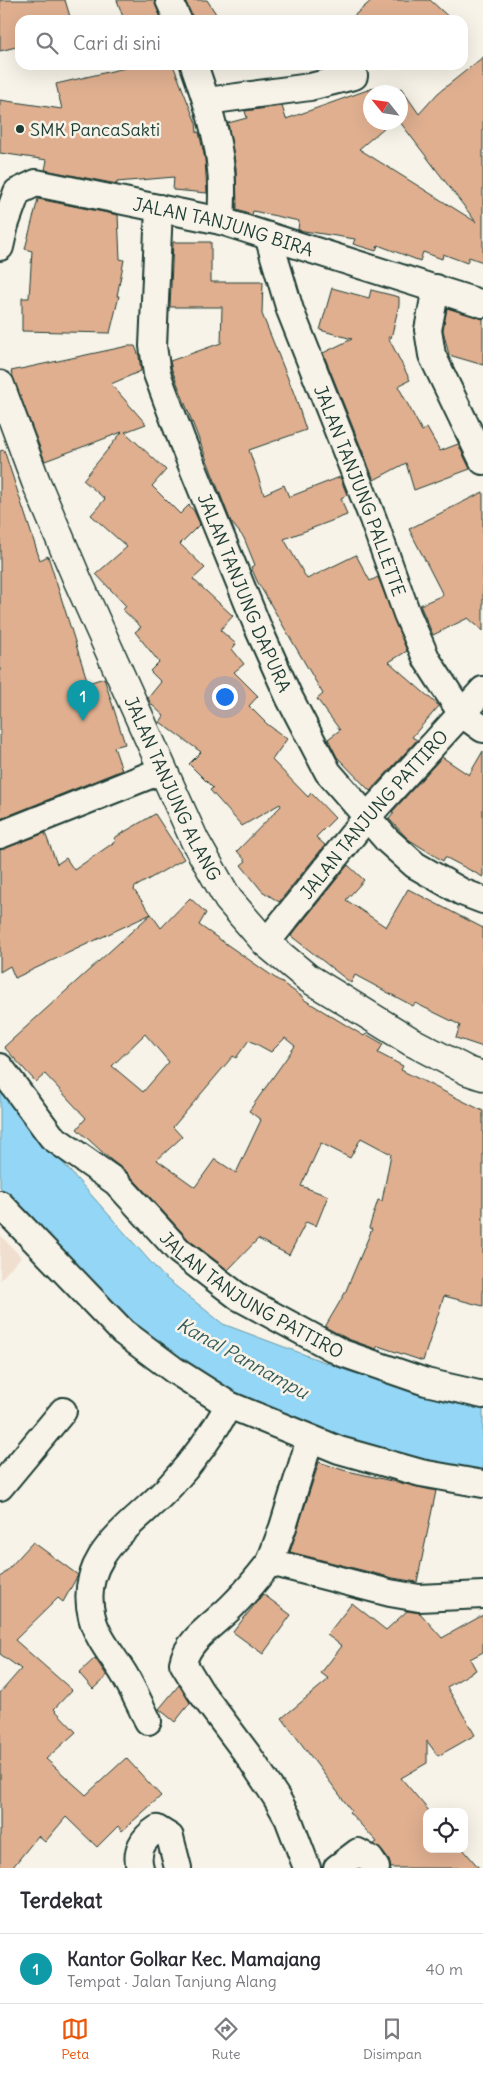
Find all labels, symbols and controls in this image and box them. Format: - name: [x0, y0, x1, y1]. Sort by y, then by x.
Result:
- search box: [15, 15, 468, 70]
- icon: search: [33, 29, 61, 57]
- text: Cari di sini: [73, 31, 161, 55]
- north arrow: [363, 85, 408, 130]
- place label: SMK PancaSakti: [30, 118, 160, 141]
- marker: SMK PancaSakti: [14, 123, 26, 135]
- street label: JALAN TANJUNG BIRA: [131, 192, 316, 261]
- street label: JALAN TANJUNG PALLETTE: [309, 382, 411, 599]
- street label: JALAN TANJUNG DAPURA: [193, 490, 297, 696]
- pin: 1: [67, 680, 99, 721]
- your location: [212, 684, 238, 710]
- street label: JALAN TANJUNG ALANG: [120, 692, 227, 885]
- street label: JALAN TANJUNG PATTIRO: [295, 725, 453, 903]
- street label: JALAN TANJUNG PATTIRO: [155, 1226, 348, 1363]
- water label: Kanal Pannampu: [173, 1312, 314, 1404]
- map controls: [423, 1808, 468, 1853]
- button: locate: [423, 1808, 468, 1853]
- text: Terdekat: [20, 1887, 102, 1914]
- text: Kantor Golkar Kec. Mamajang: [67, 1947, 321, 1971]
- text: 1: [33, 1959, 39, 1979]
- text: 40 m: [425, 1959, 463, 1979]
- text: Tempat · Jalan Tanjung Alang: [67, 1971, 277, 1991]
- tab: Peta: [61, 2015, 89, 2063]
- tab: Rute: [212, 2015, 241, 2063]
- tab: Disimpan: [363, 2015, 422, 2063]

